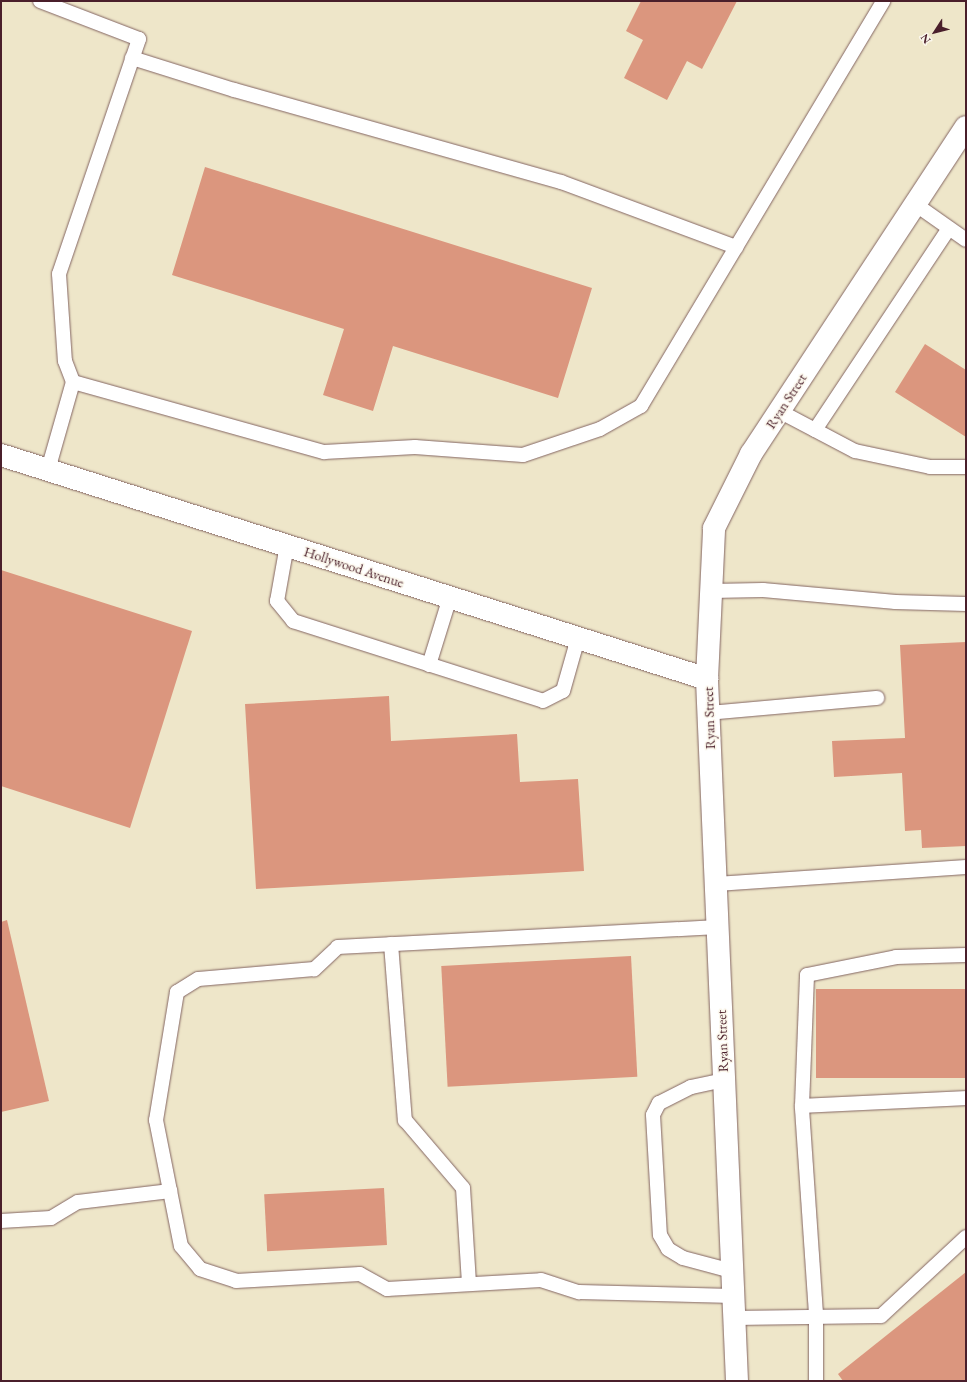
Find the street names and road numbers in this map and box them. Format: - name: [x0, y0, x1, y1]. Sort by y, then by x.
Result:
- street label: Ryan Street: [762, 370, 810, 432]
- street label: Hollywood Avenue: [302, 543, 406, 591]
- street label: Ryan Street: [700, 687, 718, 749]
- street label: Ryan Street: [713, 1010, 731, 1072]

